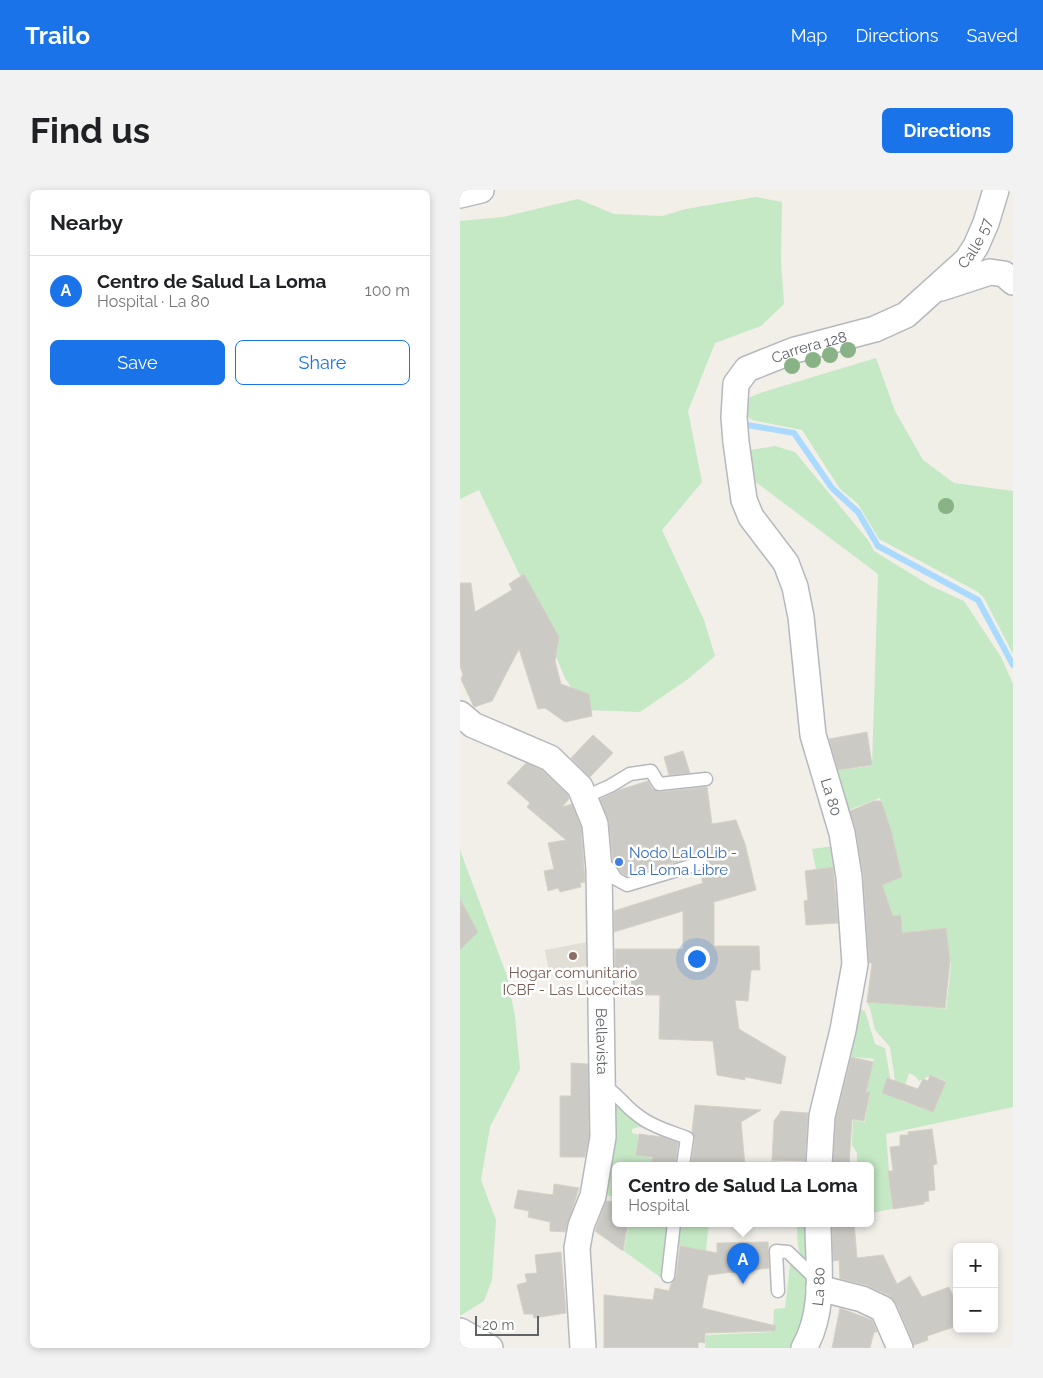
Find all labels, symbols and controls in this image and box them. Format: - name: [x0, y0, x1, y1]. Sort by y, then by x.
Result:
- text: Trailo: [25, 21, 90, 50]
- text: Map: [791, 25, 827, 46]
- text: Directions: [855, 25, 939, 46]
- text: Saved: [967, 25, 1018, 46]
- button: Directions: [882, 108, 1013, 153]
- text: Find us: [30, 110, 150, 151]
- text: Nearby: [50, 210, 123, 235]
- street label: Calle 57: [954, 216, 996, 273]
- text: Centro de Salud La Loma: [97, 270, 326, 292]
- text: A: [61, 281, 71, 300]
- text: 100 m: [365, 281, 410, 300]
- text: Hospital · La 80: [97, 292, 210, 311]
- street label: Carrera 128: [769, 328, 849, 367]
- button: Save: [50, 340, 225, 385]
- button: Share: [235, 340, 410, 385]
- street label: La 80: [817, 776, 845, 818]
- place label: Nodo LaLoLib - La Loma Libre: [629, 844, 737, 879]
- marker: Nodo LaLoLib - La Loma Libre: [613, 856, 625, 868]
- your location: [684, 946, 710, 972]
- marker: Hogar comunitario ICBF - Las Lucecitas: [567, 950, 579, 962]
- place label: Hogar comunitario ICBF - Las Lucecitas: [503, 964, 644, 999]
- street label: Bellavista: [592, 1008, 611, 1075]
- popup: [612, 1162, 874, 1227]
- text: Centro de Salud La Loma: [628, 1174, 858, 1196]
- text: Hospital: [628, 1196, 689, 1215]
- pin: A: [727, 1243, 759, 1284]
- map controls: [953, 1243, 998, 1333]
- button: +: [953, 1243, 998, 1288]
- street label: La 80: [809, 1267, 828, 1307]
- button: −: [953, 1288, 998, 1333]
- scale bar: [475, 1313, 539, 1336]
- text: 20 m: [482, 1317, 514, 1333]

